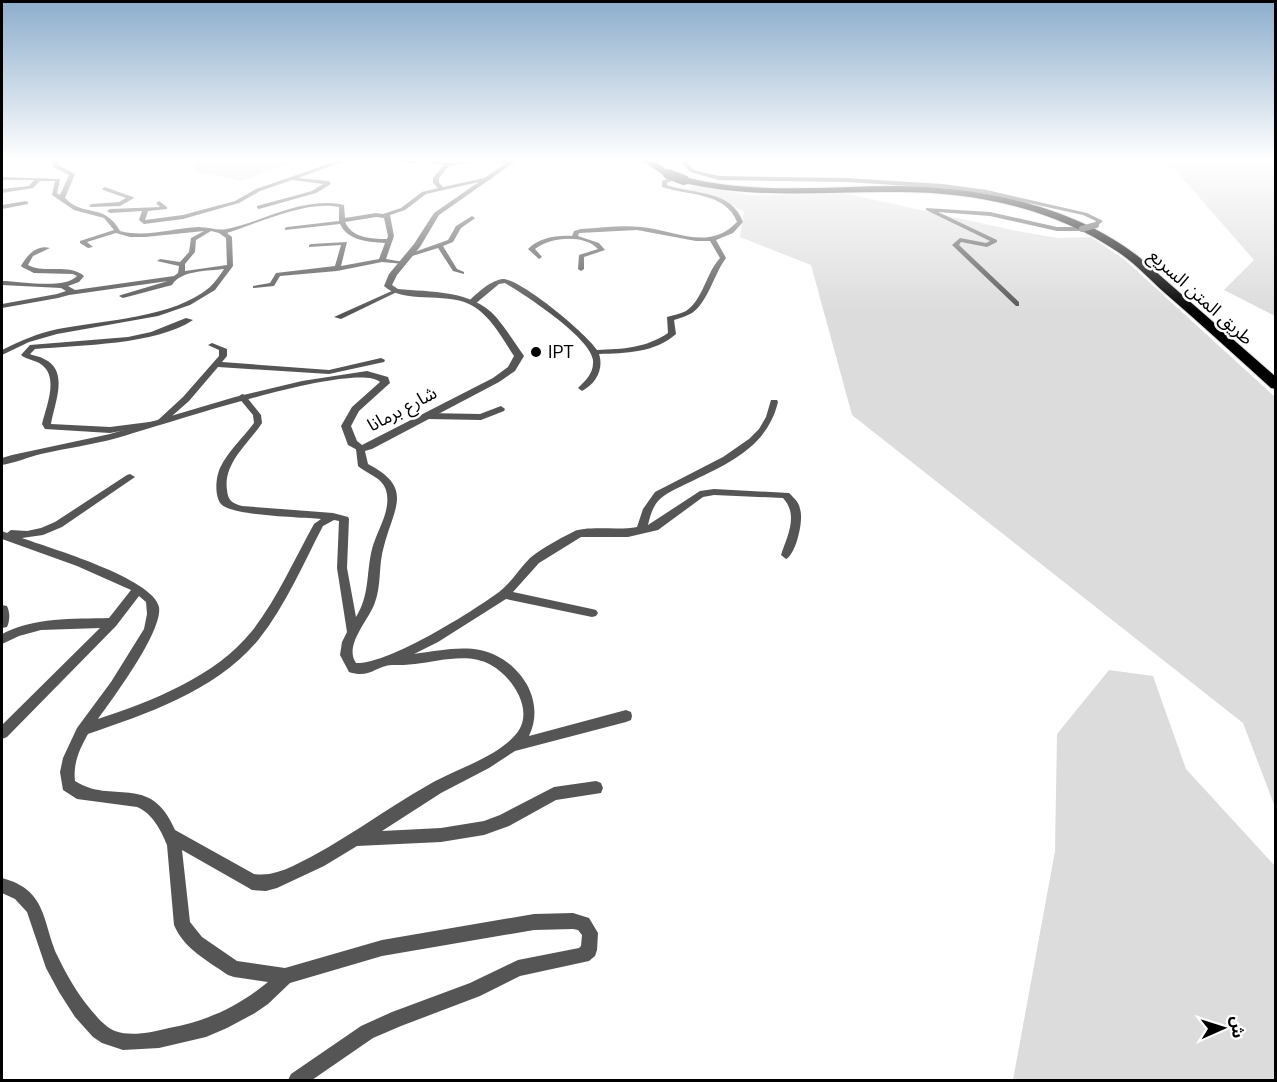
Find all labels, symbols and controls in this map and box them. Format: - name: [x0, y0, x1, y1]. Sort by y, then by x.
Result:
- street label: طريق المتن السريع: [1142, 244, 1258, 352]
- place label: IPT: [548, 340, 574, 363]
- marker: IPT: [529, 345, 543, 359]
- street label: شارع برمانا: [363, 381, 442, 439]
- north arrow: [1193, 998, 1253, 1058]
- text: ش: [1226, 1016, 1249, 1039]

